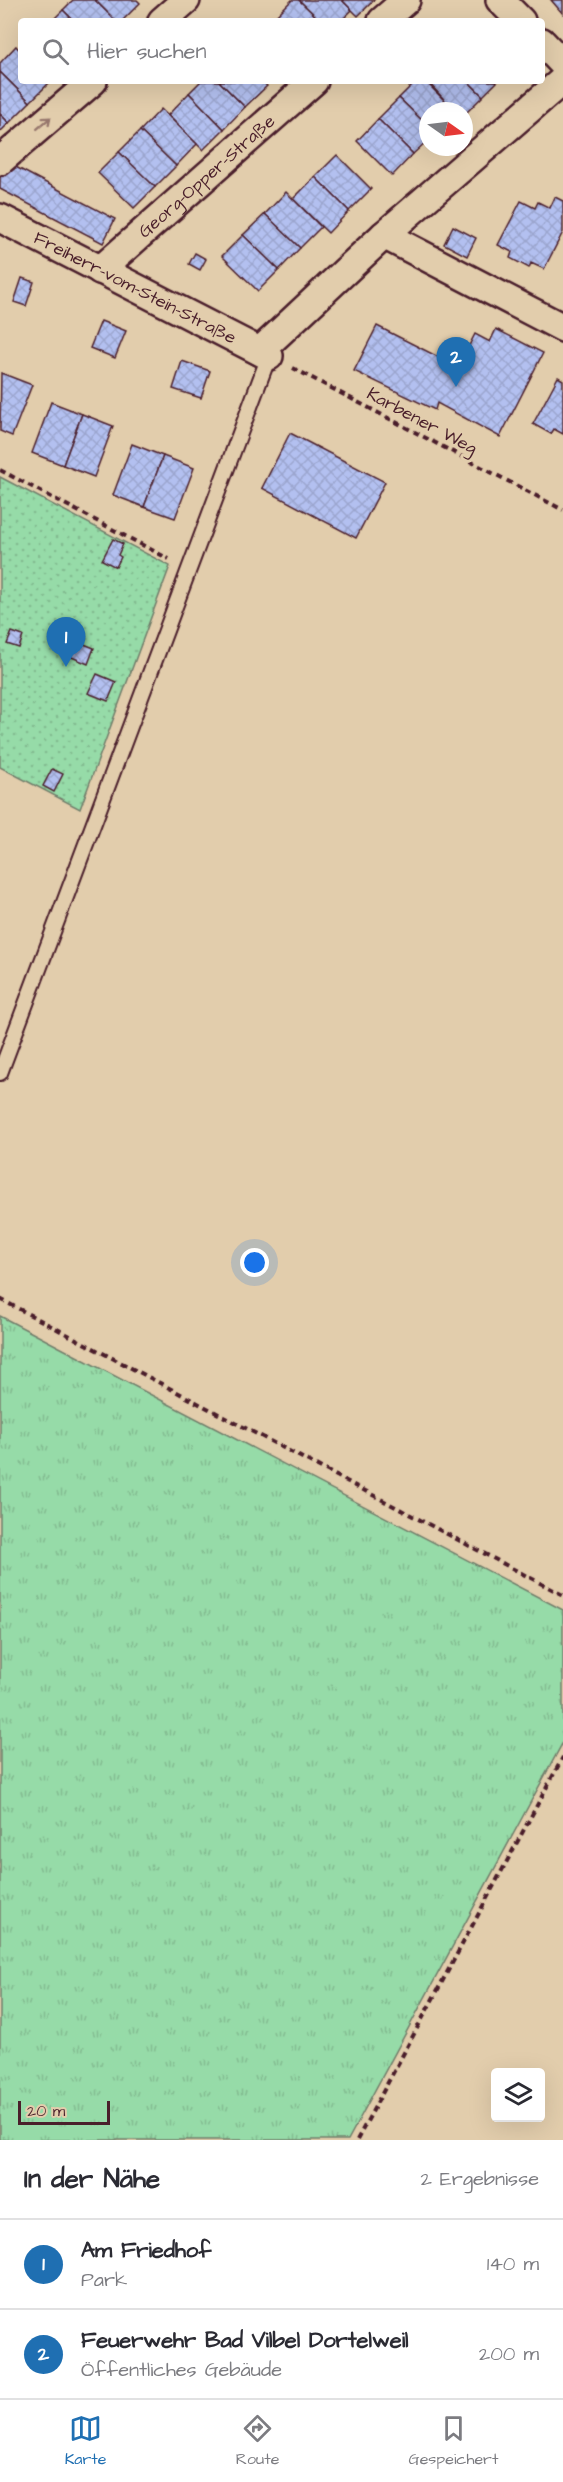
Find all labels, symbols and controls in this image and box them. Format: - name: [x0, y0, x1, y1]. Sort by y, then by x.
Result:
- search box: [18, 18, 545, 84]
- icon: search: [39, 35, 72, 68]
- text: Hier suchen: [87, 36, 206, 67]
- north arrow: [419, 102, 473, 156]
- street label: Georg-Opper-Straße: [133, 109, 281, 243]
- one-way arrow: [36, 116, 51, 130]
- street label: Freiherr-vom-Stein-Straße: [30, 225, 241, 350]
- pin: 2: [436, 338, 476, 387]
- street label: Karbener Weg: [362, 381, 482, 461]
- pin: 1: [46, 618, 86, 667]
- your location: [240, 1248, 269, 1277]
- map controls: [491, 2068, 545, 2122]
- button: layers: [491, 2068, 545, 2122]
- scale bar: [18, 2098, 110, 2126]
- text: 20 m: [27, 2100, 65, 2122]
- text: In der Nähe: [24, 2161, 160, 2197]
- text: 2 Ergebnisse: [420, 2165, 539, 2193]
- text: Am Friedhof: [81, 2235, 211, 2266]
- text: 1: [42, 2250, 45, 2278]
- text: 140 m: [487, 2250, 539, 2278]
- text: Park: [81, 2266, 127, 2294]
- text: Feuerwehr Bad Vilbel Dortelweil: [81, 2325, 408, 2356]
- text: 2: [38, 2340, 49, 2368]
- text: 200 m: [479, 2340, 539, 2368]
- text: Öffentliches Gebäude: [81, 2356, 282, 2384]
- tab: Karte: [65, 2412, 106, 2470]
- tab: Route: [236, 2412, 279, 2470]
- tab: Gespeichert: [409, 2412, 498, 2470]

